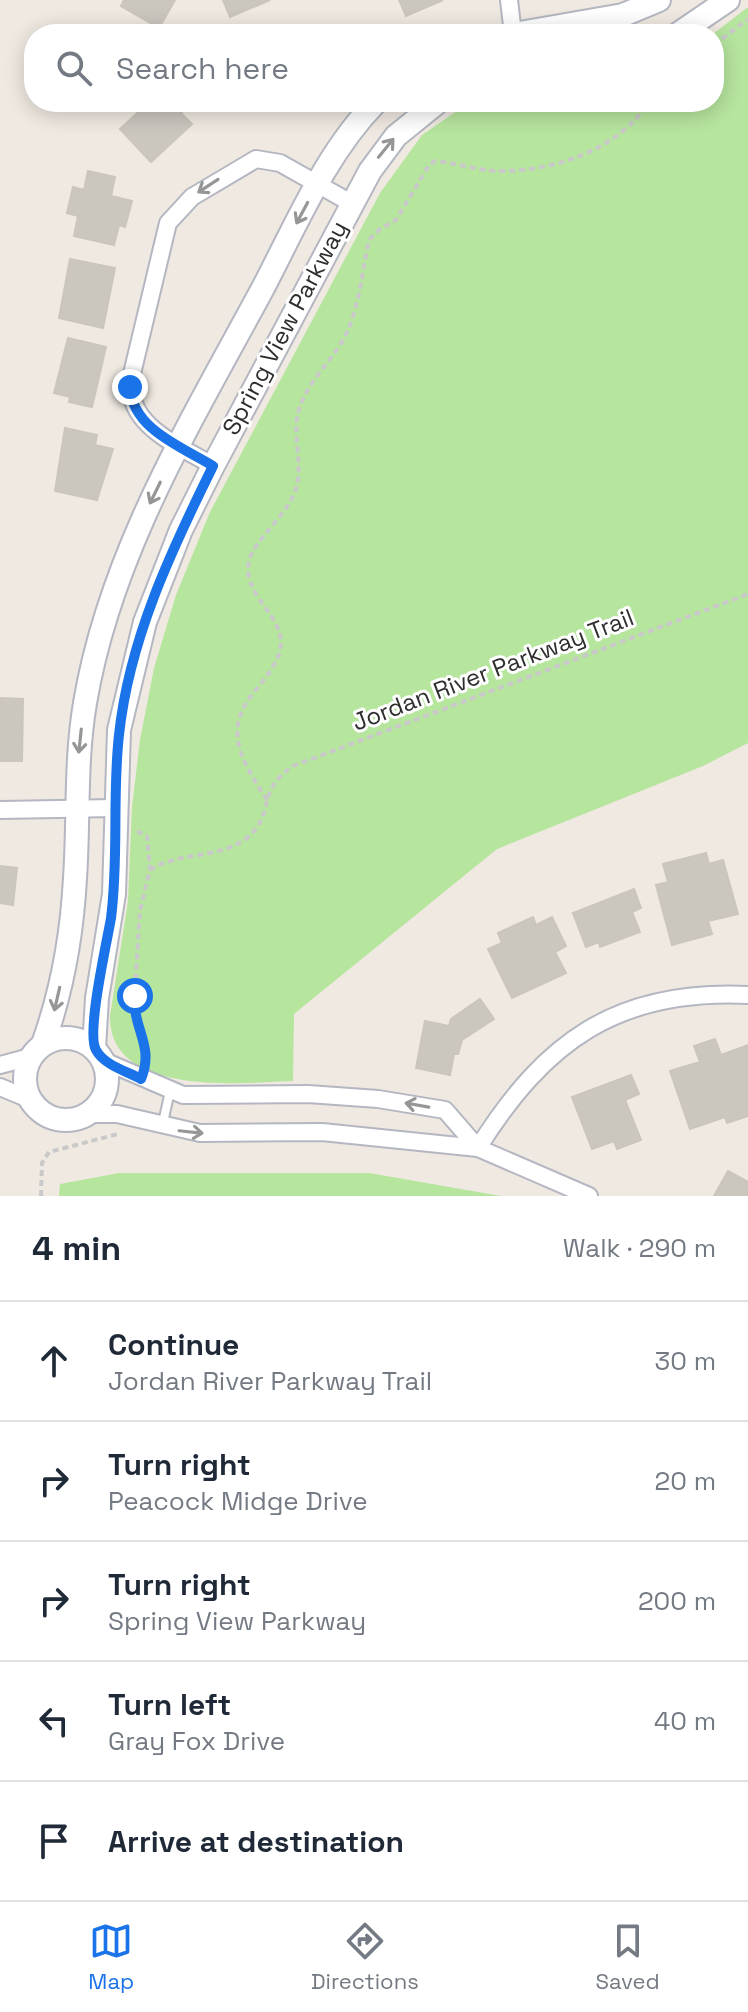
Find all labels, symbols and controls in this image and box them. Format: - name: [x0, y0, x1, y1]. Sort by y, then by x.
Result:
- search box: [24, 24, 724, 112]
- icon: search: [52, 46, 96, 90]
- text: Search here: [116, 49, 289, 88]
- one-way arrow: [377, 138, 395, 159]
- one-way arrow: [198, 178, 220, 195]
- one-way arrow: [294, 201, 310, 225]
- street label: Spring View Parkway: [215, 215, 354, 440]
- route end: [112, 369, 148, 405]
- one-way arrow: [147, 481, 163, 505]
- street label: Jordan River Parkway Trail: [348, 601, 638, 738]
- one-way arrow: [72, 727, 87, 754]
- route start: [117, 978, 153, 1014]
- one-way arrow: [49, 986, 64, 1011]
- one-way arrow: [405, 1097, 431, 1112]
- one-way arrow: [177, 1125, 204, 1140]
- text: 4 min: [32, 1227, 121, 1270]
- text: Walk · 290 m: [563, 1231, 716, 1265]
- text: Continue: [108, 1325, 239, 1364]
- icon: ahead: [32, 1339, 76, 1383]
- text: 30 m: [655, 1344, 716, 1378]
- text: Jordan River Parkway Trail: [108, 1364, 432, 1398]
- text: Turn right: [108, 1445, 251, 1484]
- icon: right: [32, 1459, 76, 1503]
- text: 20 m: [655, 1464, 716, 1498]
- text: Peacock Midge Drive: [108, 1484, 368, 1518]
- text: Turn right: [108, 1565, 251, 1604]
- icon: right: [32, 1579, 76, 1623]
- text: 200 m: [638, 1584, 716, 1618]
- text: Spring View Parkway: [108, 1604, 366, 1638]
- text: Turn left: [108, 1685, 231, 1724]
- icon: left: [32, 1699, 76, 1743]
- text: 40 m: [654, 1704, 716, 1738]
- text: Gray Fox Drive: [108, 1724, 285, 1758]
- icon: arrive: [32, 1819, 76, 1863]
- text: Arrive at destination: [108, 1822, 404, 1861]
- tab: Map: [88, 1919, 134, 1995]
- tab: Directions: [311, 1919, 419, 1995]
- tab: Saved: [595, 1919, 660, 1995]

